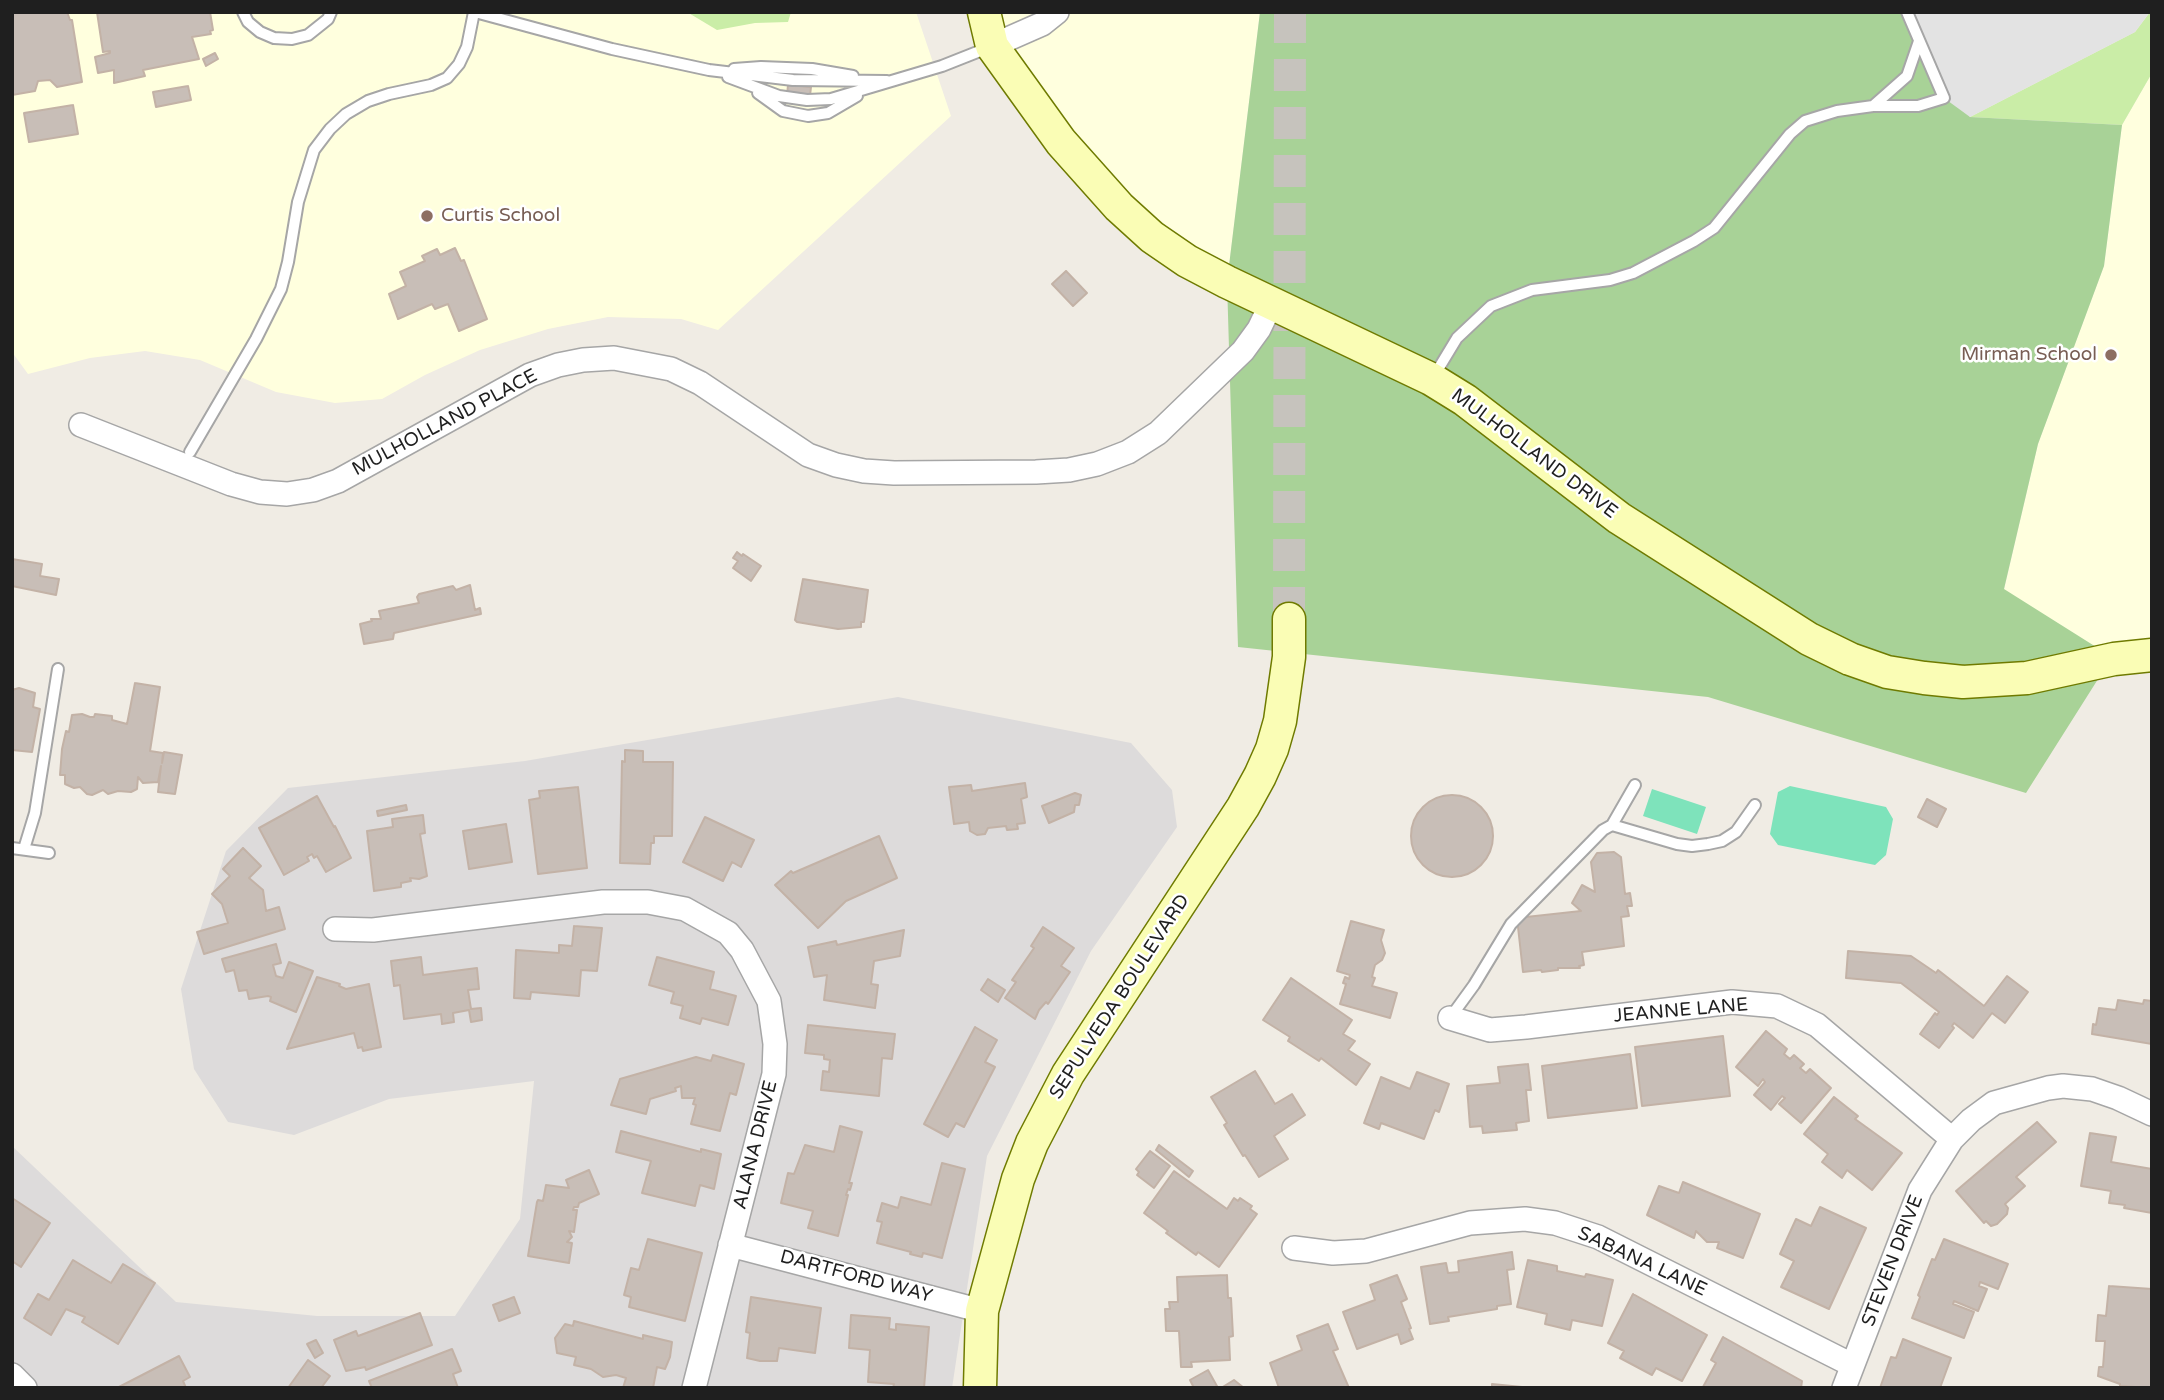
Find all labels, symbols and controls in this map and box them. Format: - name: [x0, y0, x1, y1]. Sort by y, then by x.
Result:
- place label: Curtis School: [441, 205, 560, 227]
- marker: Curtis School: [419, 208, 435, 224]
- place label: Mirman School: [1961, 344, 2097, 366]
- marker: Mirman School: [2103, 347, 2119, 363]
- street label: MULHOLLAND PLACE: [349, 365, 541, 481]
- street label: MULHOLLAND DRIVE: [1446, 384, 1622, 524]
- street label: SEPULVEDA BOULEVARD: [1045, 890, 1195, 1104]
- street label: JEANNE LANE: [1613, 994, 1749, 1028]
- street label: ALANA DRIVE: [729, 1078, 783, 1212]
- street label: STEVEN DRIVE: [1858, 1192, 1928, 1330]
- street label: SABANA LANE: [1574, 1222, 1710, 1302]
- street label: DARTFORD WAY: [777, 1246, 935, 1308]

